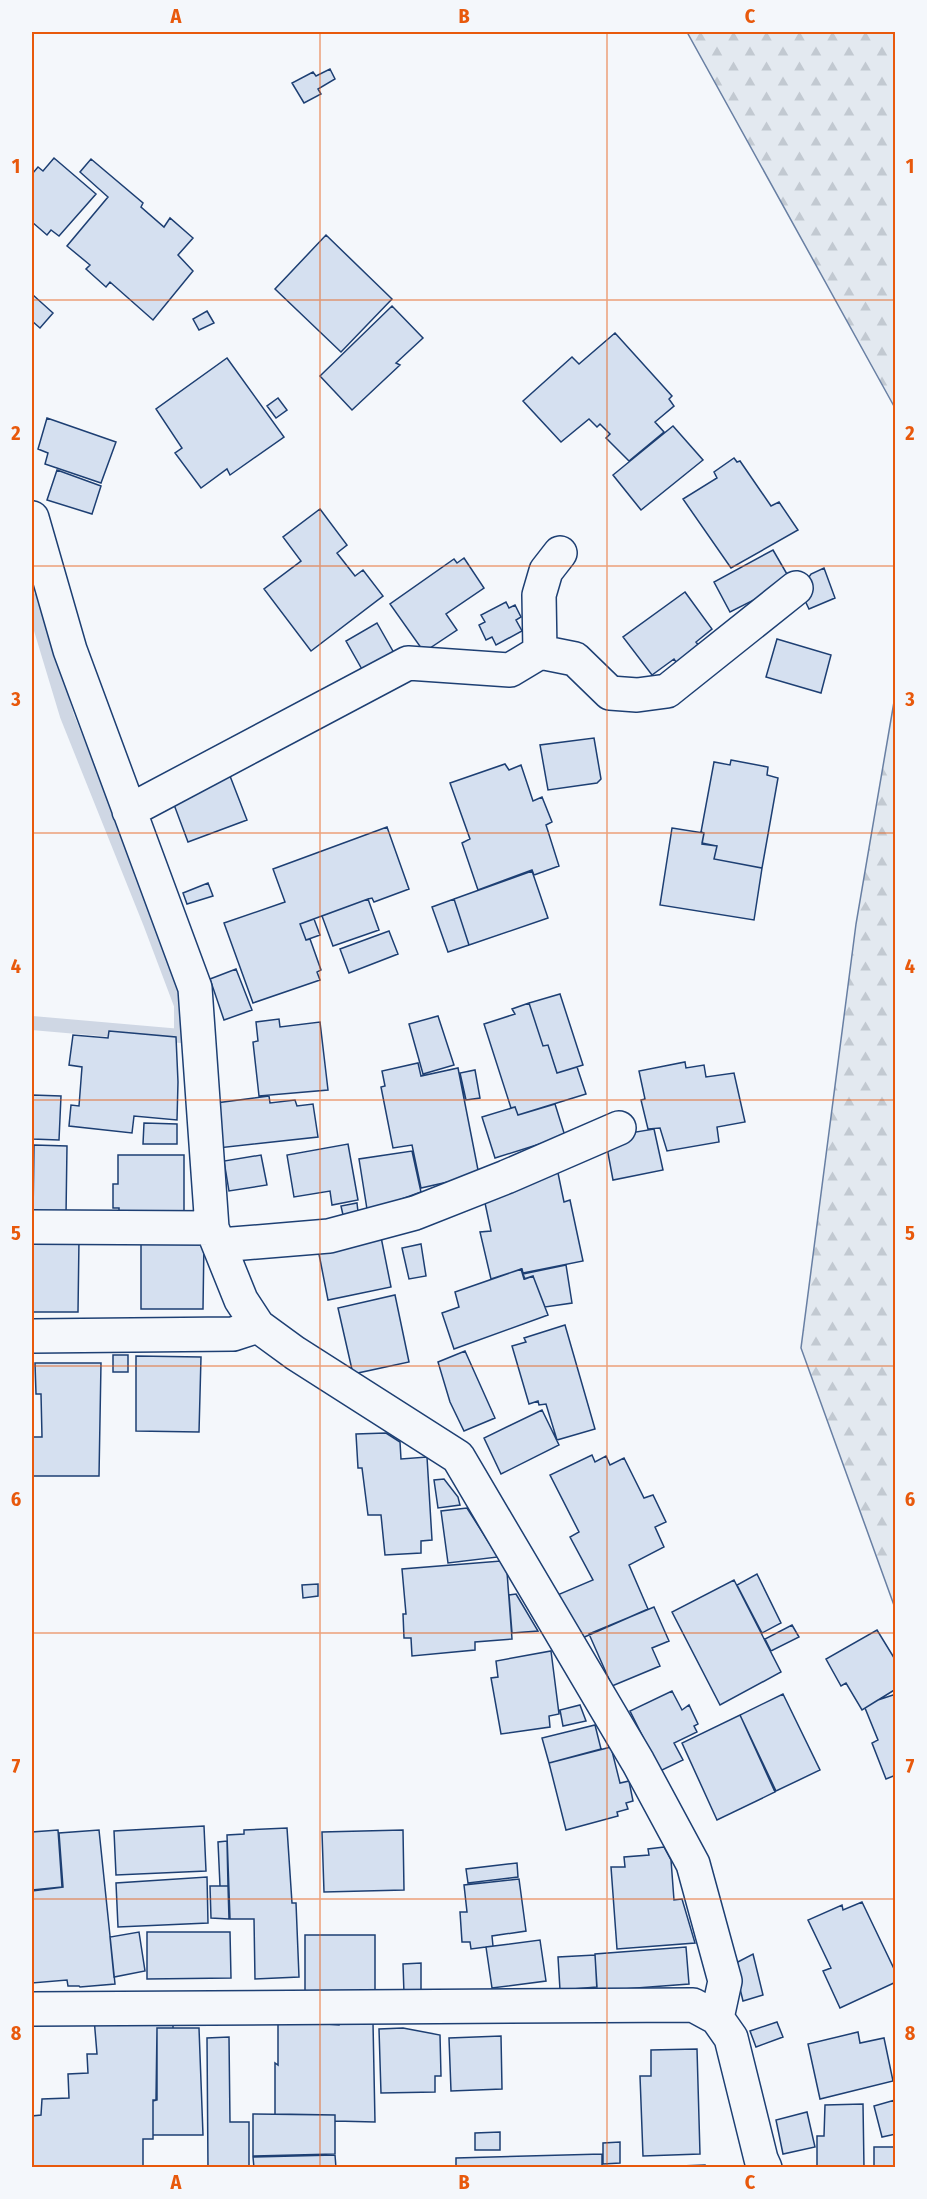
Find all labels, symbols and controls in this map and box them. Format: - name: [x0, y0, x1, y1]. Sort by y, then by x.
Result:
- text: A: [170, 4, 183, 28]
- text: B: [458, 4, 470, 28]
- text: C: [745, 4, 756, 28]
- text: 1: [12, 154, 20, 178]
- text: 1: [906, 154, 914, 178]
- text: 2: [10, 421, 21, 445]
- text: 2: [904, 421, 915, 445]
- text: 3: [10, 687, 21, 711]
- text: 3: [904, 687, 915, 711]
- text: 4: [11, 954, 21, 978]
- text: 4: [905, 954, 915, 978]
- text: 5: [11, 1221, 21, 1245]
- text: 5: [905, 1221, 915, 1245]
- text: 6: [11, 1487, 21, 1511]
- text: 6: [905, 1487, 915, 1511]
- text: 7: [12, 1754, 21, 1778]
- text: 7: [906, 1754, 915, 1778]
- text: 8: [11, 2021, 22, 2045]
- text: 8: [905, 2021, 916, 2045]
- text: A: [170, 2170, 183, 2194]
- text: B: [458, 2170, 470, 2194]
- text: C: [745, 2170, 756, 2194]

